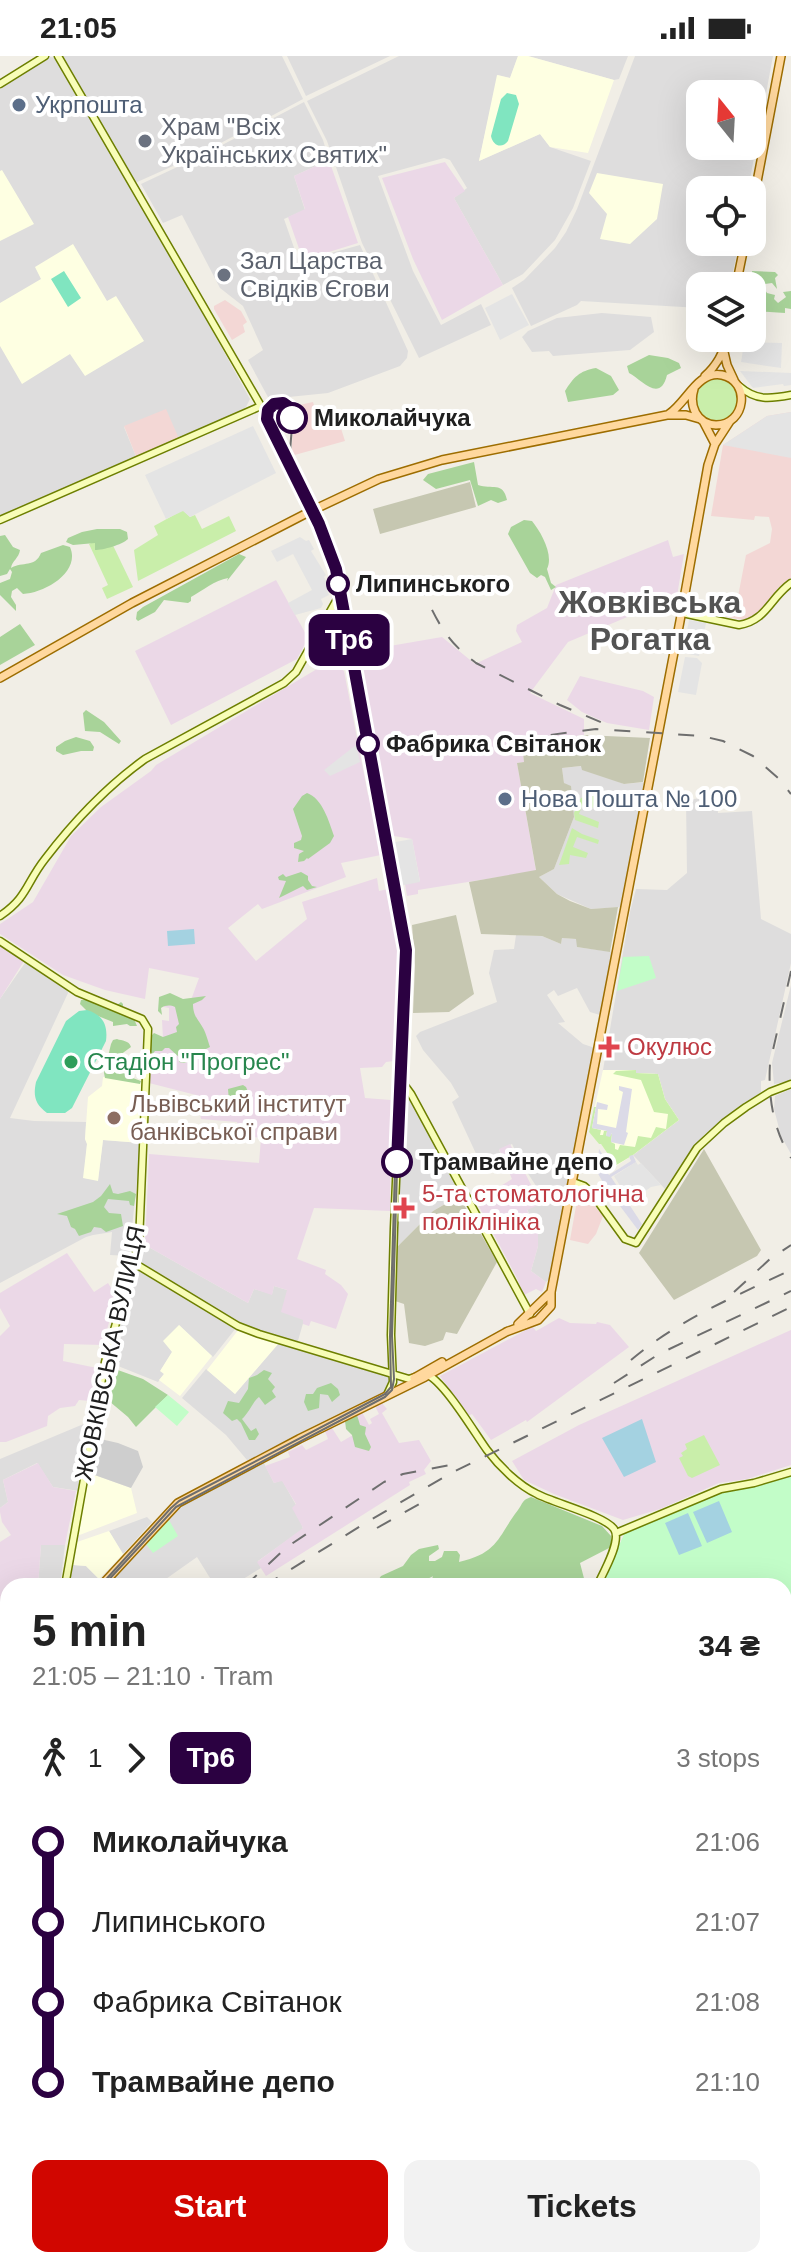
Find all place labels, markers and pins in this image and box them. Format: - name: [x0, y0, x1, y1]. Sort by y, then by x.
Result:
- place label: Укрпошта: [35, 91, 143, 118]
- marker: Укрпошта: [10, 96, 28, 114]
- place label: Храм "Всіх Українських Святих": [161, 113, 387, 168]
- marker: Храм "Всіх Українських Святих": [136, 132, 154, 150]
- place label: Зал Царства Свідків Єгови: [240, 247, 390, 302]
- marker: Зал Царства Свідків Єгови: [215, 266, 233, 284]
- marker: Миколайчука: [277, 403, 307, 433]
- place label: Миколайчука: [314, 404, 471, 431]
- place label: Липинського: [356, 570, 510, 597]
- marker: Липинського: [327, 573, 349, 595]
- place label: Фабрика Світанок: [386, 730, 602, 757]
- marker: Фабрика Світанок: [357, 733, 379, 755]
- place label: Нова Пошта № 100: [521, 785, 737, 812]
- marker: Нова Пошта № 100: [496, 790, 514, 808]
- place label: Окулюс: [627, 1033, 712, 1060]
- marker: Окулюс: [598, 1036, 620, 1058]
- place label: Стадіон "Прогрес": [87, 1048, 289, 1075]
- marker: Стадіон "Прогрес": [62, 1053, 80, 1071]
- place label: Львівський інститут банківської справи: [130, 1090, 347, 1145]
- marker: Львівський інститут банківської справи: [105, 1109, 123, 1127]
- marker: Трамвайне депо: [382, 1147, 412, 1177]
- place label: Трамвайне депо: [419, 1148, 613, 1175]
- place label: 5-та стоматологічна поліклініка: [422, 1180, 644, 1235]
- marker: 5-та стоматологічна поліклініка: [393, 1197, 415, 1219]

